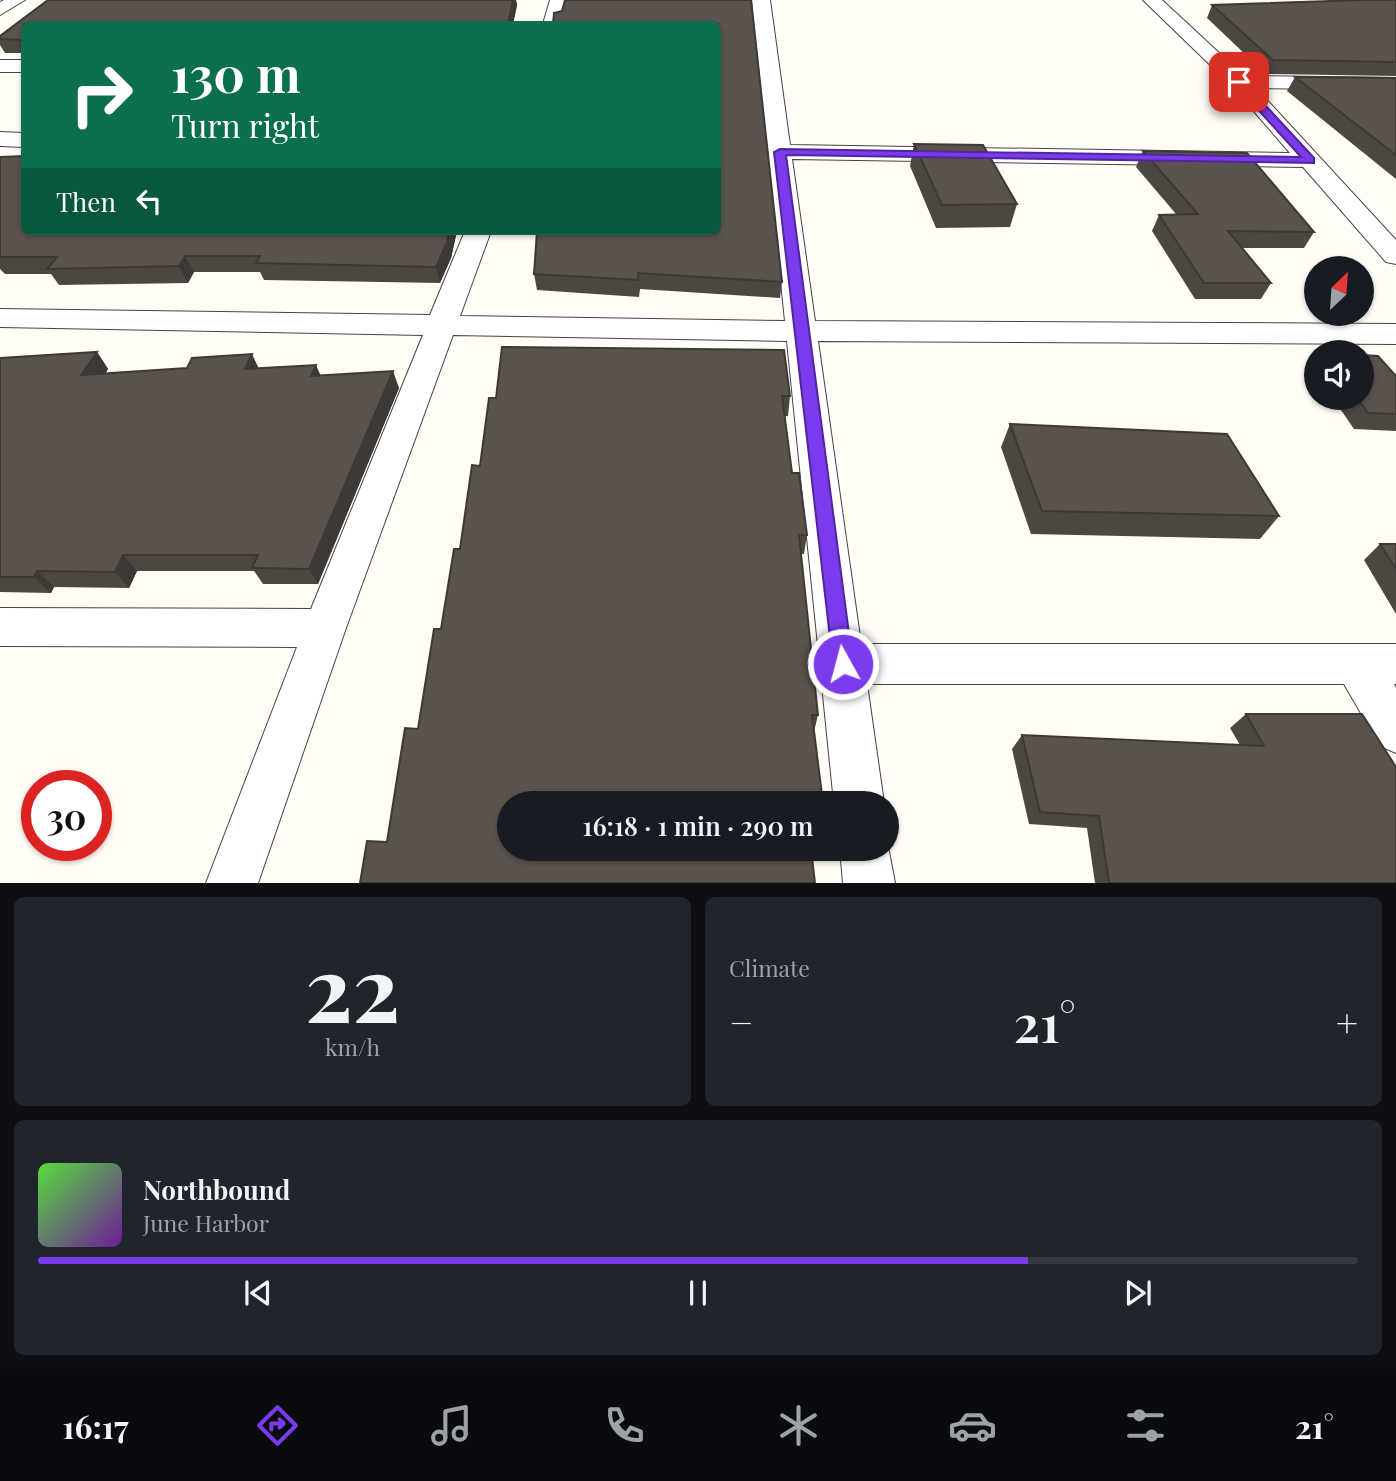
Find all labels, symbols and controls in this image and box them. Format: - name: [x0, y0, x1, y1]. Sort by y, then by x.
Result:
- text: 130 m: [171, 40, 301, 105]
- icon: right: [56, 49, 147, 140]
- pin: [1209, 52, 1269, 112]
- icon: arrive: [1220, 63, 1258, 101]
- text: Turn right: [171, 103, 319, 146]
- icon: left: [130, 182, 168, 220]
- text: Then: [56, 184, 116, 219]
- north arrow: [1304, 256, 1374, 326]
- map controls: [1304, 256, 1374, 410]
- button: sound: [1304, 340, 1374, 410]
- position arrow: [806, 627, 880, 701]
- speed limit sign: 30: [21, 770, 112, 861]
- text: 16:18 · 1 min · 290 m: [583, 808, 813, 843]
- text: 22: [305, 925, 400, 1046]
- text: Climate: [729, 952, 810, 983]
- text: 21°: [1013, 987, 1076, 1056]
- text: −: [729, 996, 754, 1047]
- text: +: [1336, 996, 1358, 1047]
- text: km/h: [325, 1031, 380, 1062]
- text: Northbound: [143, 1172, 290, 1207]
- text: June Harbor: [143, 1207, 269, 1238]
- icon: previous: [239, 1274, 277, 1312]
- icon: pause: [679, 1274, 717, 1312]
- icon: next: [1119, 1274, 1157, 1312]
- icon: directions: [253, 1401, 302, 1450]
- icon: music: [427, 1401, 476, 1450]
- icon: phone: [600, 1401, 649, 1450]
- icon: climate: [774, 1401, 823, 1450]
- icon: car: [948, 1401, 997, 1450]
- icon: filters: [1121, 1401, 1170, 1450]
- text: 16:17: [62, 1404, 129, 1447]
- text: 21°: [1295, 1404, 1334, 1447]

